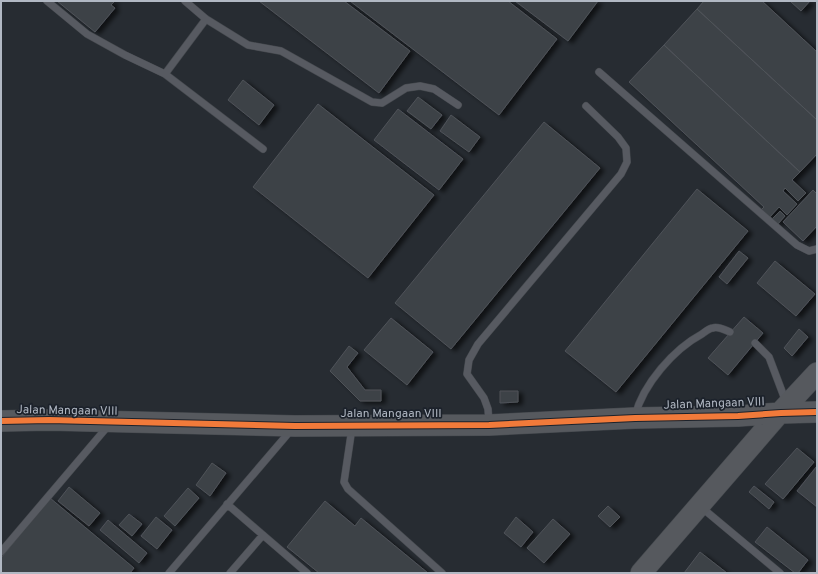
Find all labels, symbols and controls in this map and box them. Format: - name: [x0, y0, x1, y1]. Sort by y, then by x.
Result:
- street label: Jalan Mangaan VIII: [663, 394, 765, 414]
- street label: Jalan Mangaan VIII: [16, 402, 118, 420]
- street label: Jalan Mangaan VIII: [340, 406, 442, 422]

